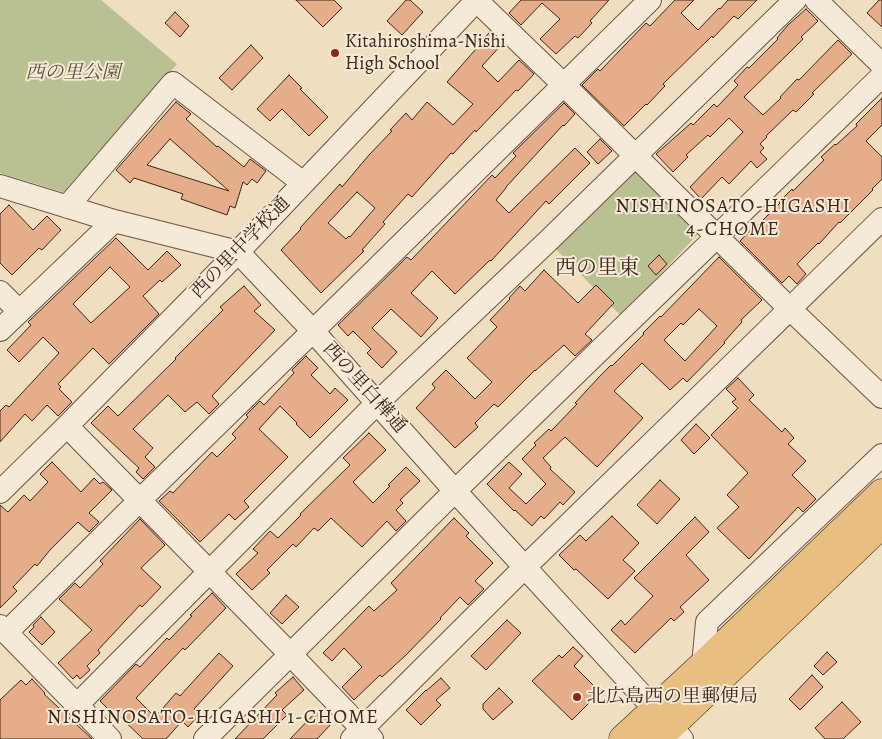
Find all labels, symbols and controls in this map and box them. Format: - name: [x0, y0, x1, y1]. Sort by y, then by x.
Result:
- place label: Kitahiroshima-Nishi High School: [345, 31, 506, 75]
- marker: Kitahiroshima-Nishi High School: [329, 47, 341, 59]
- park label: 西の里公園: [26, 62, 120, 84]
- street label: 西の里中学校通: [187, 192, 295, 304]
- district label: NISHINOSATO-HIGASHI 4-CHOME: [613, 195, 853, 242]
- district label: 西の里東: [555, 256, 639, 282]
- street label: 西の里白樺通: [317, 338, 411, 438]
- place label: 北広島西の里郵便局: [587, 686, 758, 708]
- marker: 北広島西の里郵便局: [571, 691, 583, 703]
- district label: NISHINOSATO-HIGASHI 1-CHOME: [44, 706, 382, 730]

